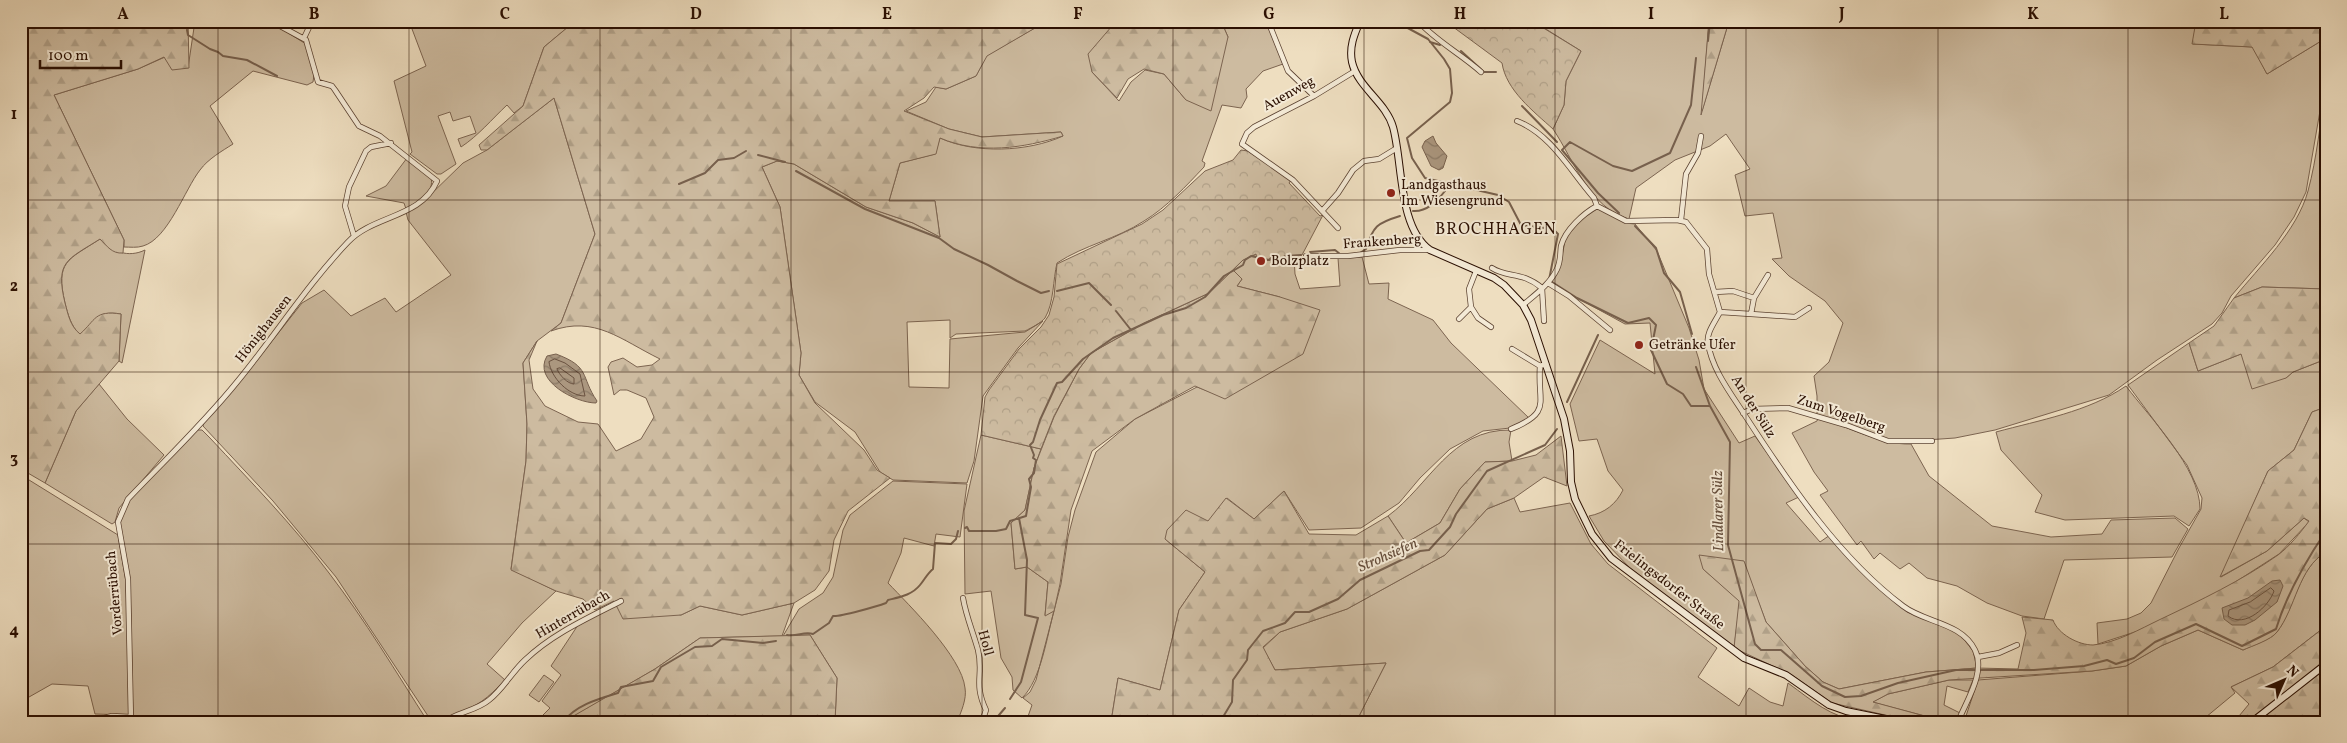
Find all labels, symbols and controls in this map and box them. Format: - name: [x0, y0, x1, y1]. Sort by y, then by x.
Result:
- text: A: [117, 4, 129, 26]
- text: B: [309, 4, 320, 26]
- text: C: [500, 4, 510, 26]
- text: D: [690, 4, 702, 26]
- text: E: [882, 4, 892, 26]
- text: F: [1073, 4, 1083, 26]
- text: G: [1263, 4, 1275, 26]
- text: H: [1454, 4, 1466, 26]
- text: I: [1648, 4, 1654, 26]
- text: J: [1838, 4, 1845, 26]
- text: K: [2027, 4, 2039, 26]
- text: L: [2219, 4, 2229, 26]
- scale bar: [40, 38, 121, 70]
- text: 100 m: [48, 46, 88, 67]
- street label: Auenweg: [1260, 72, 1318, 116]
- text: 1: [11, 104, 17, 126]
- place label: Landgasthaus Im Wiesengrund: [1401, 176, 1503, 211]
- marker: Landgasthaus Im Wiesengrund: [1385, 187, 1397, 199]
- district label: BROCHHAGEN: [1435, 219, 1557, 241]
- street label: Frankenberg: [1342, 230, 1422, 254]
- place label: Bolzplatz: [1271, 252, 1329, 271]
- marker: Bolzplatz: [1255, 255, 1267, 267]
- text: 2: [10, 276, 18, 298]
- street label: Hönighausen: [231, 291, 297, 367]
- place label: Getränke Ufer: [1649, 336, 1736, 355]
- marker: Getränke Ufer: [1633, 339, 1645, 351]
- street label: An der Sülz: [1726, 372, 1780, 442]
- street label: Zum Vogelberg: [1794, 391, 1888, 437]
- text: 3: [10, 448, 18, 470]
- water label: Lindlarer Sülz: [1708, 470, 1730, 552]
- water label: Strohsiefen: [1355, 533, 1421, 578]
- street label: Frielingsdorfer Straße: [1610, 536, 1729, 635]
- street label: Vorderrübach: [102, 550, 128, 636]
- street label: Hinterrübach: [532, 586, 614, 644]
- text: 4: [9, 620, 19, 642]
- street label: Holl: [972, 628, 998, 658]
- north arrow: [2260, 656, 2310, 706]
- text: N: [2282, 662, 2302, 682]

